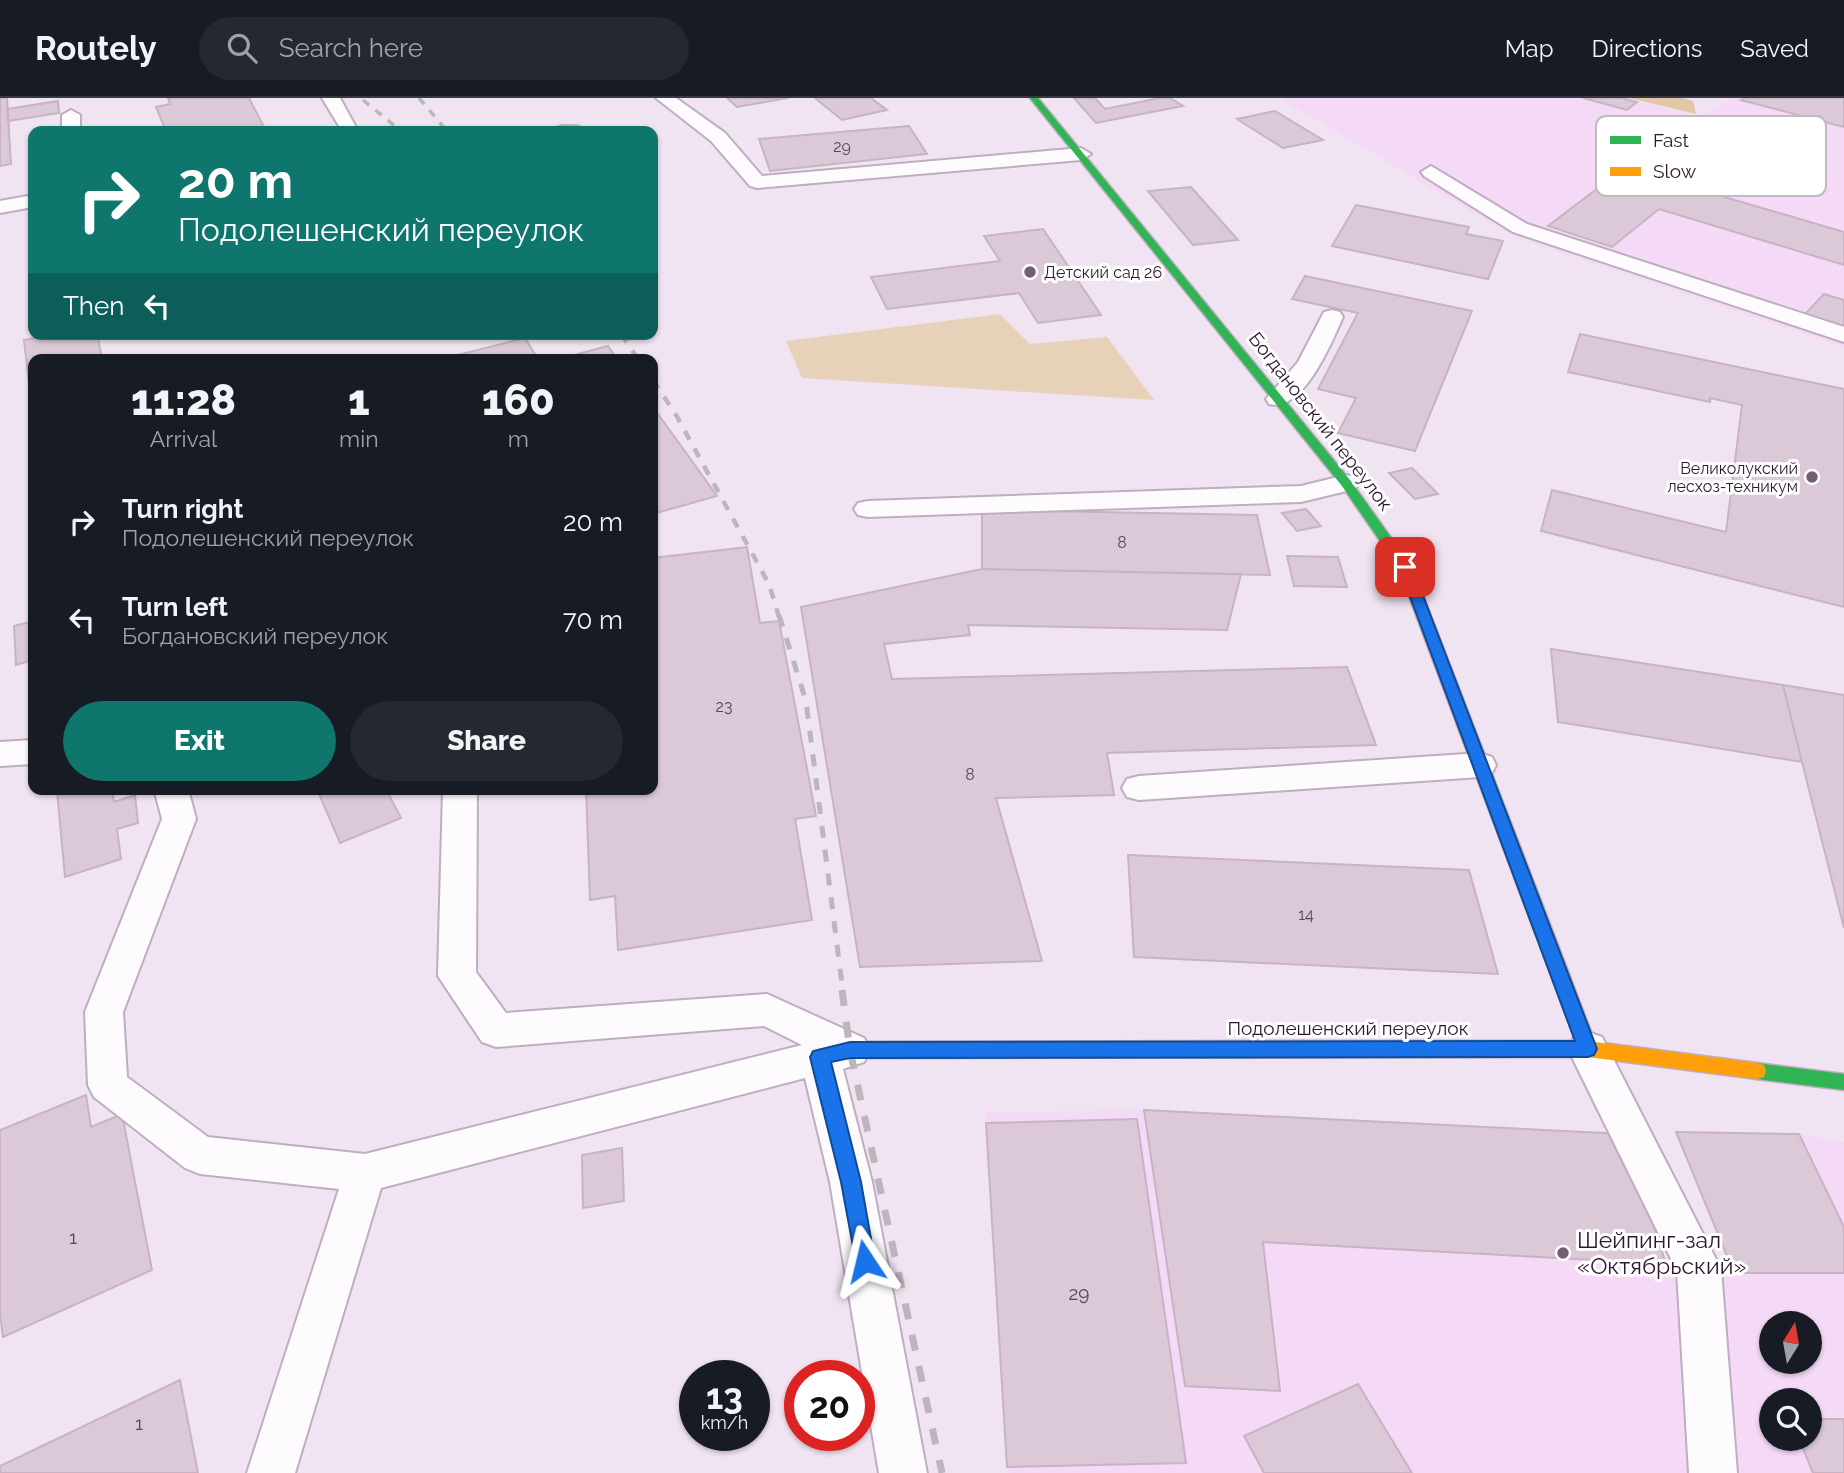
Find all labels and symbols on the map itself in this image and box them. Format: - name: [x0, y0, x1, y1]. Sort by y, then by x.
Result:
- legend: [1596, 116, 1826, 196]
- text: Fast: [1653, 129, 1689, 151]
- house number: 29: [833, 137, 851, 156]
- text: Slow: [1653, 160, 1697, 182]
- place label: Детский сад 26: [1044, 263, 1162, 282]
- marker: Детский сад 26: [1022, 264, 1038, 280]
- street label: Богдановский переулок: [1245, 328, 1397, 514]
- place label: Великолукский лесхоз-техникум: [1668, 459, 1798, 496]
- marker: Великолукский лесхоз-техникум: [1804, 469, 1820, 485]
- house number: 8: [1117, 533, 1127, 552]
- pin: [1375, 537, 1435, 597]
- house number: 23: [716, 697, 732, 716]
- house number: 8: [965, 765, 975, 784]
- house number: 14: [1298, 905, 1314, 924]
- street label: Подолешенский переулок: [1227, 1017, 1469, 1039]
- position arrow: [828, 1224, 902, 1298]
- house number: 1: [69, 1226, 77, 1248]
- place label: Шейпинг-зал «Октябрьский»: [1577, 1226, 1747, 1279]
- marker: Шейпинг-зал «Октябрьский»: [1555, 1245, 1571, 1261]
- house number: 29: [1068, 1282, 1090, 1304]
- north arrow: [1759, 1311, 1822, 1374]
- speed limit sign: 20: [784, 1360, 875, 1451]
- house number: 1: [135, 1412, 143, 1434]

